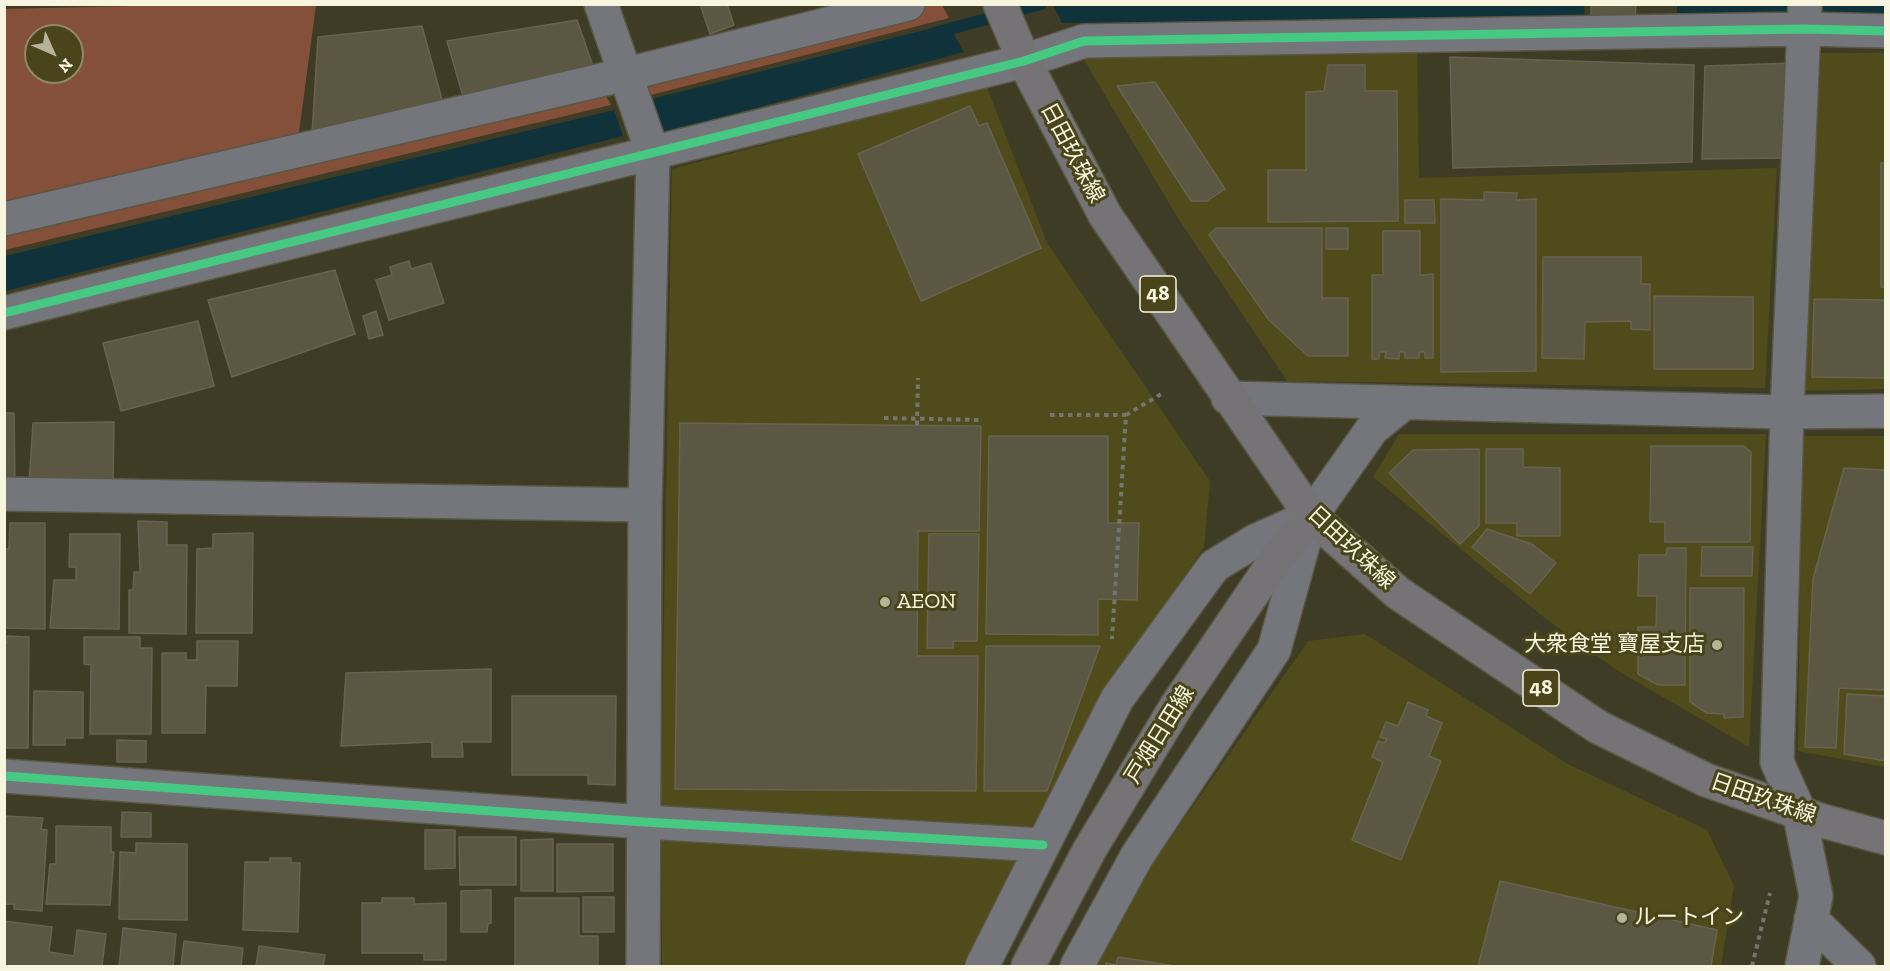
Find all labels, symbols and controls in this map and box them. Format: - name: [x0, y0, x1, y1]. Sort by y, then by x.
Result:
- north arrow: [24, 24, 84, 84]
- text: N: [55, 55, 77, 77]
- street label: 日田玖珠線: [1035, 98, 1109, 208]
- road number: 48: [1140, 276, 1176, 312]
- street label: 日田玖珠線: [1302, 501, 1400, 595]
- place label: AEON: [897, 589, 956, 615]
- marker: AEON: [878, 595, 892, 609]
- place label: 大衆食堂 寶屋支店: [1524, 632, 1705, 658]
- marker: 大衆食堂 寶屋支店: [1710, 638, 1724, 652]
- road number: 48: [1523, 670, 1559, 706]
- street label: 戸畑日田線: [1120, 681, 1200, 789]
- street label: 日田玖珠線: [1707, 769, 1819, 829]
- place label: ルートイン: [1634, 905, 1744, 931]
- marker: ルートイン: [1615, 911, 1629, 925]

